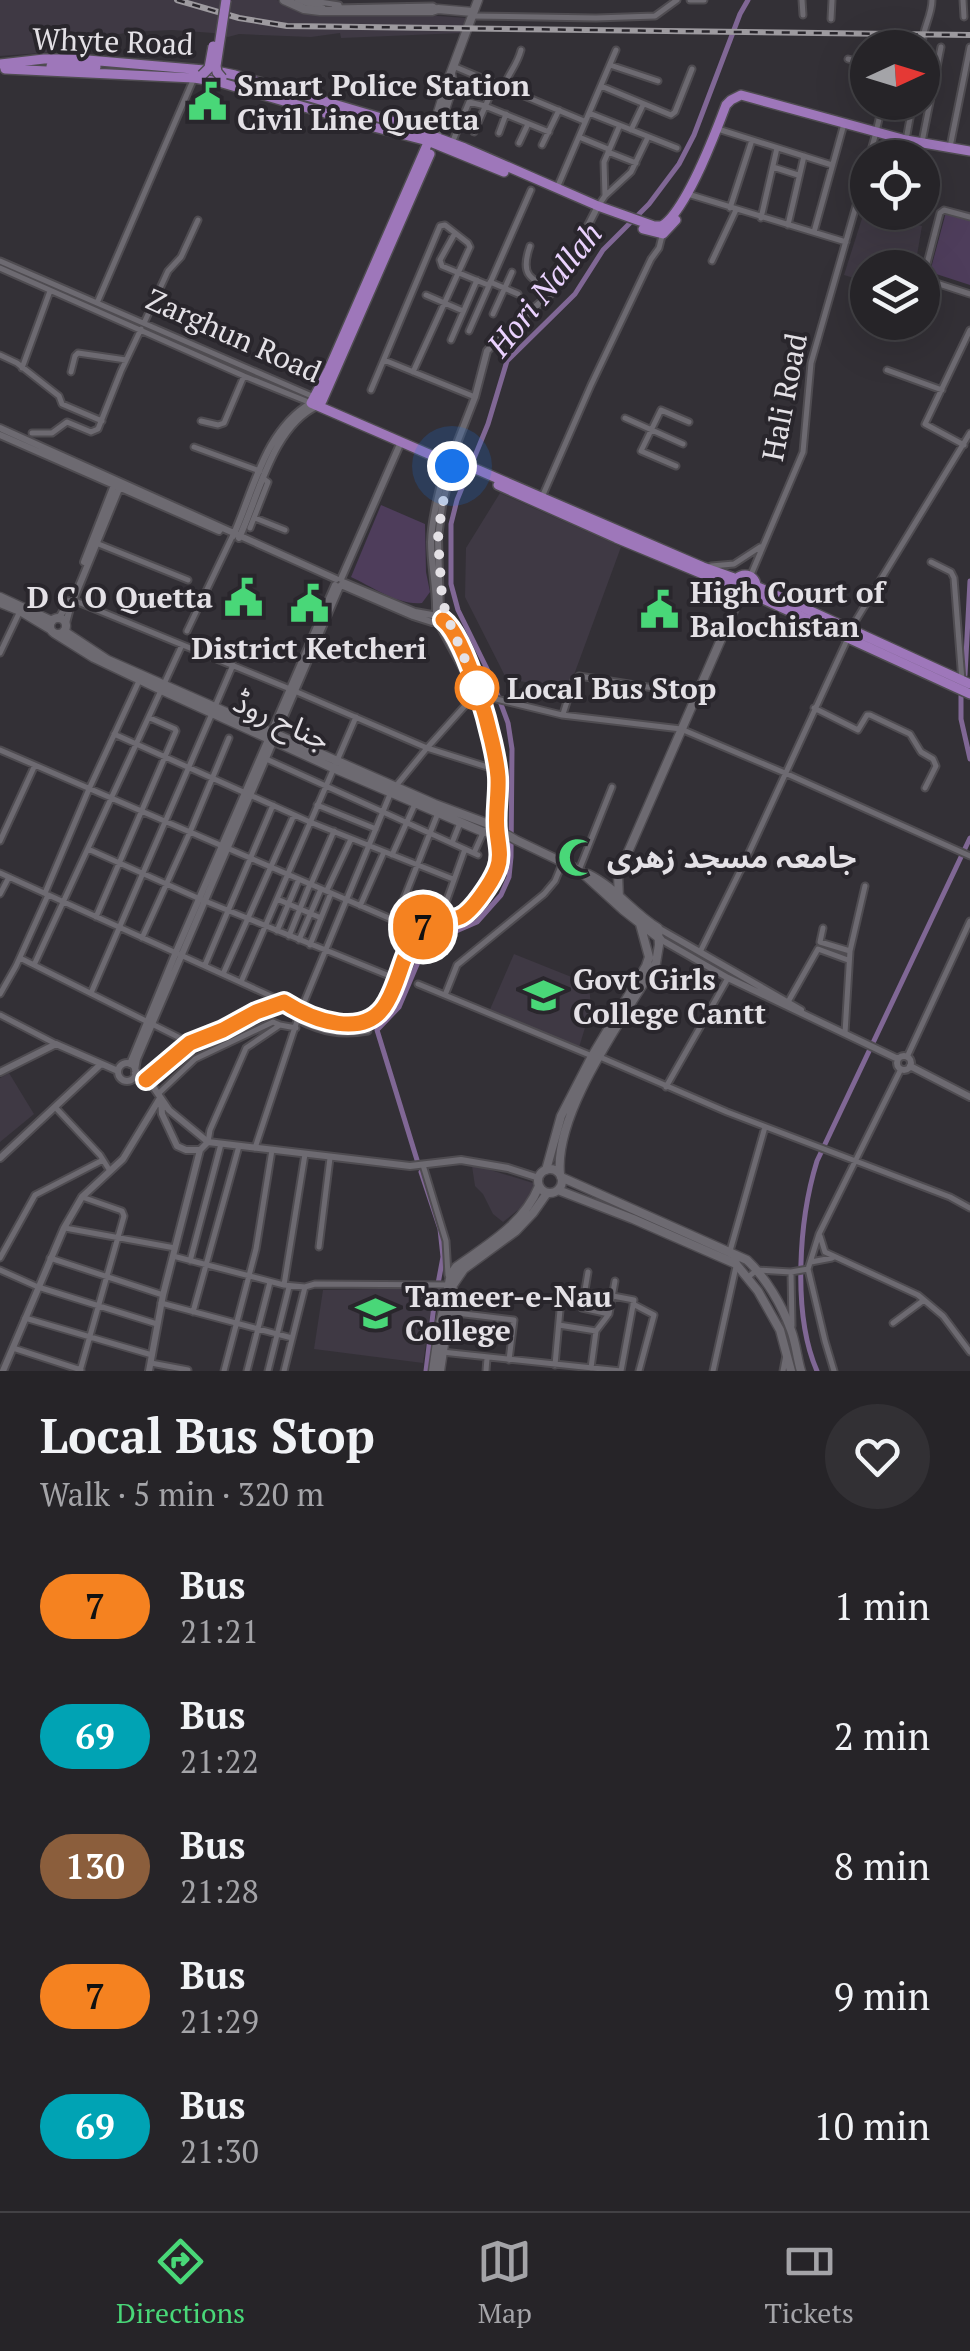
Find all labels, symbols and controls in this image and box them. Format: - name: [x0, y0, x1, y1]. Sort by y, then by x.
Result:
- street label: Whyte Road: [32, 18, 194, 64]
- north arrow: [850, 30, 940, 120]
- map controls: [850, 30, 940, 340]
- place label: Smart Police Station Civil Line Quetta: [237, 65, 530, 139]
- public building icon: Smart Police Station Civil Line Quetta: [186, 81, 228, 123]
- button: locate: [850, 140, 940, 230]
- water label: Hori Nallah: [476, 213, 611, 365]
- button: layers: [850, 250, 940, 340]
- street label: Zarghun Road: [140, 279, 328, 391]
- street label: Hali Road: [752, 330, 816, 464]
- your location: [427, 441, 477, 491]
- place label: High Court of Balochistan: [690, 572, 887, 646]
- public building icon: D C O Quetta: [222, 576, 264, 618]
- place label: D C O Quetta: [27, 577, 213, 617]
- public building icon: District Ketcheri: [288, 583, 330, 625]
- public building icon: High Court of Balochistan: [639, 588, 681, 630]
- place label: District Ketcheri: [191, 628, 427, 668]
- marker: Local Bus Stop: [456, 667, 498, 709]
- place label: Local Bus Stop: [507, 668, 716, 708]
- street label: جناح روڈ: [226, 681, 337, 762]
- mosque icon: جامعہ مسجد زھری: [556, 836, 598, 878]
- place label: جامعہ مسجد زھری: [607, 837, 857, 877]
- line badge: 7: [390, 894, 456, 960]
- text: 7: [413, 904, 433, 950]
- place label: Govt Girls College Cantt: [573, 959, 766, 1033]
- school or university icon: Govt Girls College Cantt: [522, 975, 564, 1017]
- place label: Tameer-e-Nau College: [405, 1276, 612, 1350]
- school or university icon: Tameer-e-Nau College: [354, 1292, 396, 1334]
- text: Local Bus Stop: [40, 1403, 375, 1467]
- button: heart: [825, 1404, 930, 1509]
- text: Walk · 5 min · 320 m: [40, 1473, 324, 1515]
- text: Bus: [180, 1560, 245, 1610]
- text: 1 min: [834, 1581, 930, 1631]
- text: 7: [85, 1583, 105, 1629]
- text: 21:21: [180, 1610, 259, 1652]
- text: Bus: [180, 1690, 245, 1740]
- text: 2 min: [834, 1711, 930, 1761]
- text: 69: [75, 1713, 115, 1759]
- text: 21:22: [180, 1740, 259, 1782]
- text: Bus: [180, 1820, 245, 1870]
- text: 8 min: [834, 1841, 930, 1891]
- text: 130: [65, 1843, 125, 1889]
- text: 21:28: [180, 1870, 259, 1912]
- text: Bus: [180, 1950, 245, 2000]
- text: 9 min: [834, 1971, 930, 2021]
- text: 7: [85, 1973, 105, 2019]
- text: 21:29: [180, 2000, 259, 2042]
- text: Bus: [180, 2080, 245, 2130]
- text: 10 min: [813, 2101, 930, 2151]
- text: 69: [75, 2103, 115, 2149]
- text: 21:30: [180, 2130, 259, 2172]
- tab: Directions: [116, 2234, 245, 2331]
- tab: Map: [477, 2234, 532, 2331]
- tab: Tickets: [764, 2234, 854, 2331]

